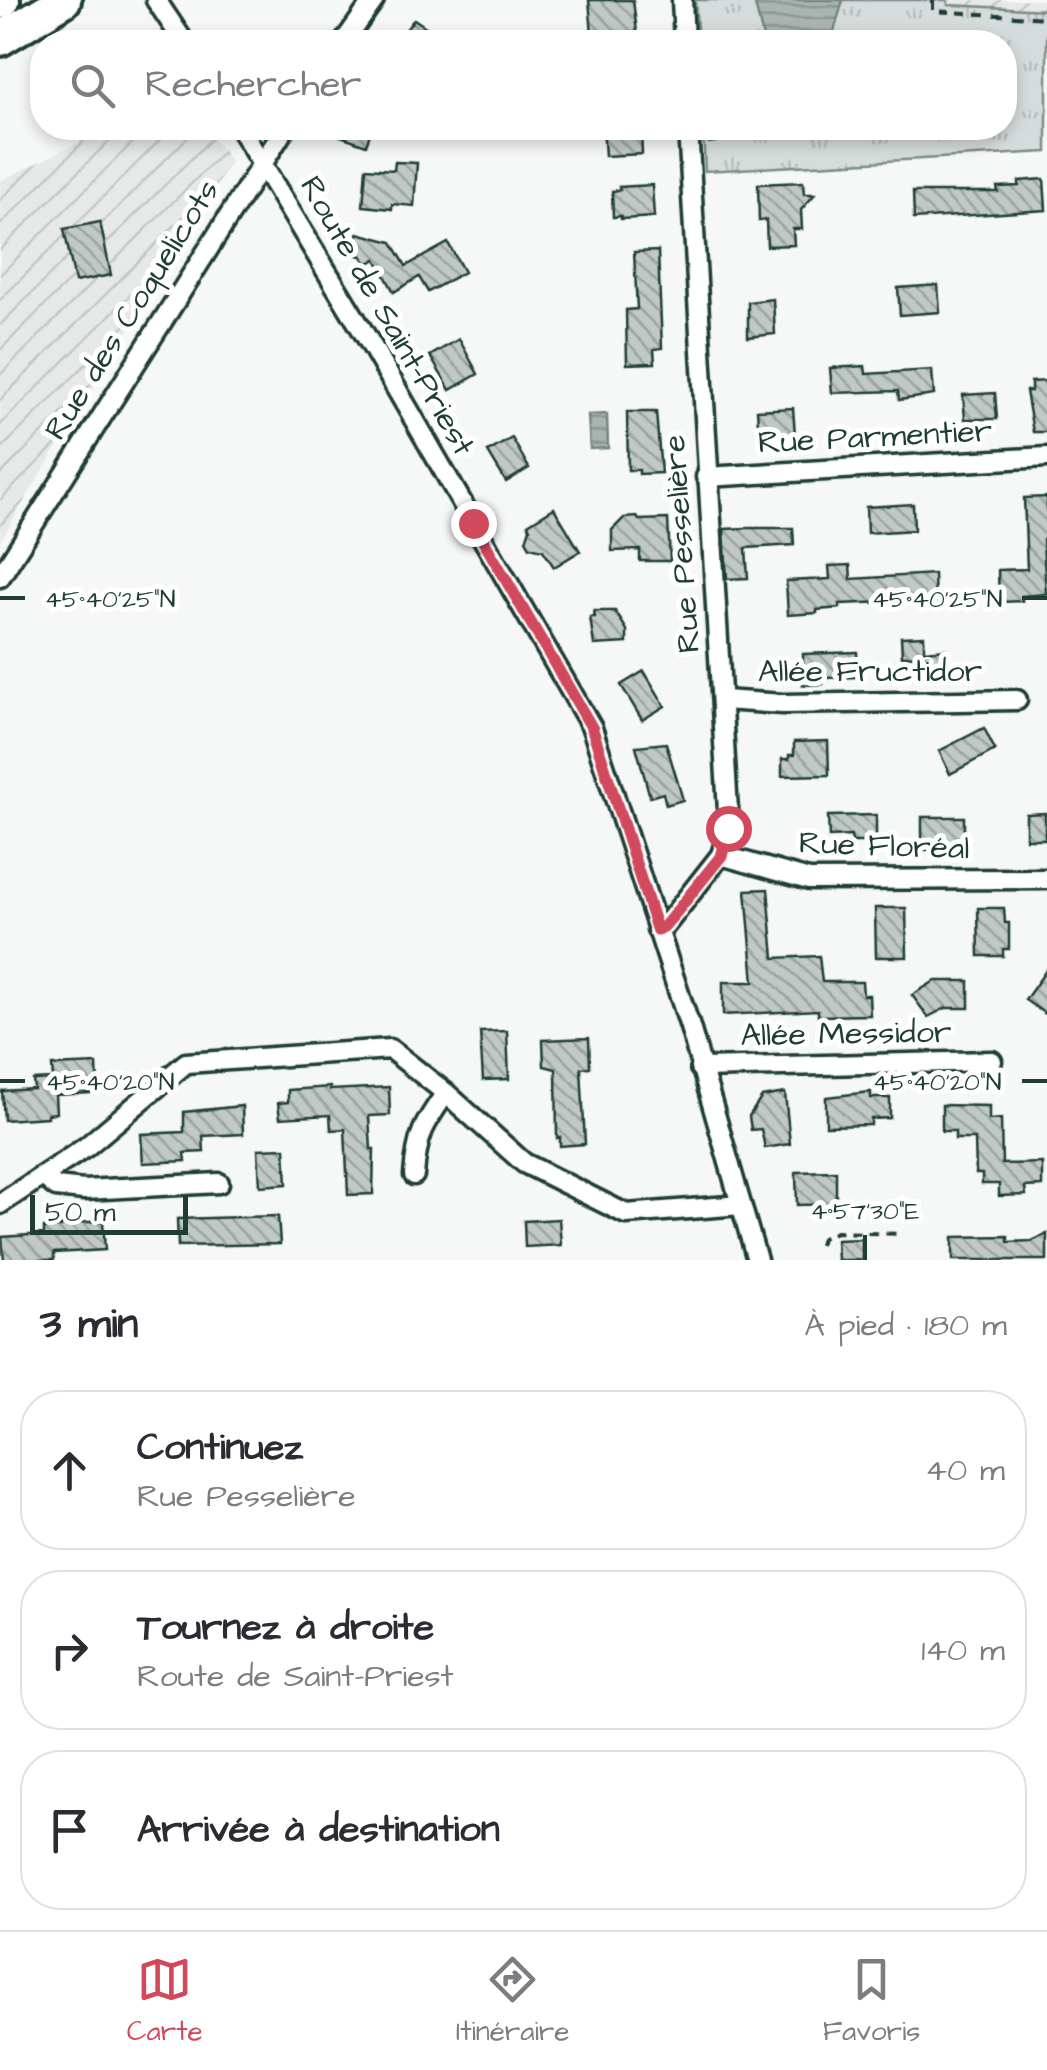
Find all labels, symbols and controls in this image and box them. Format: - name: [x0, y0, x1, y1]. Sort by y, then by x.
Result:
- search box: [30, 30, 1017, 140]
- icon: search: [65, 58, 120, 113]
- text: Rechercher: [145, 59, 361, 111]
- street label: Route de Saint-Priest: [288, 168, 486, 464]
- street label: Rue des Coquelicots: [34, 171, 230, 449]
- street label: Rue Parmentier: [757, 408, 994, 466]
- street label: Rue Pesselière: [652, 433, 712, 655]
- route end: [451, 501, 497, 547]
- text: 45°40'25"N: [45, 582, 175, 617]
- text: 45°40'25"N: [872, 582, 1002, 617]
- street label: Allée Fructidor: [758, 649, 982, 694]
- route start: [706, 806, 752, 852]
- street label: Rue Floréal: [798, 821, 970, 871]
- street label: Allée Messidor: [740, 1010, 952, 1058]
- text: 45°40'20"N: [46, 1065, 174, 1100]
- text: 45°40'20"N: [873, 1065, 1001, 1100]
- scale bar: [30, 1190, 188, 1234]
- text: 50 m: [45, 1193, 116, 1232]
- text: 4°57'30"E: [811, 1194, 920, 1229]
- text: 3 min: [40, 1296, 138, 1354]
- text: À pied · 180 m: [804, 1303, 1007, 1348]
- text: Continuez: [137, 1422, 303, 1474]
- icon: ahead: [42, 1443, 97, 1498]
- text: 40 m: [925, 1448, 1005, 1493]
- text: Rue Pesselière: [137, 1474, 356, 1519]
- text: Tournez à droite: [137, 1602, 434, 1654]
- icon: right: [42, 1623, 97, 1678]
- text: 140 m: [921, 1628, 1005, 1673]
- text: Route de Saint-Priest: [137, 1654, 453, 1699]
- icon: arrive: [42, 1803, 97, 1858]
- text: Arrivée à destination: [137, 1804, 500, 1856]
- tab: Carte: [127, 1952, 203, 2051]
- tab: Itinéraire: [456, 1952, 569, 2051]
- tab: Favoris: [823, 1952, 920, 2051]

